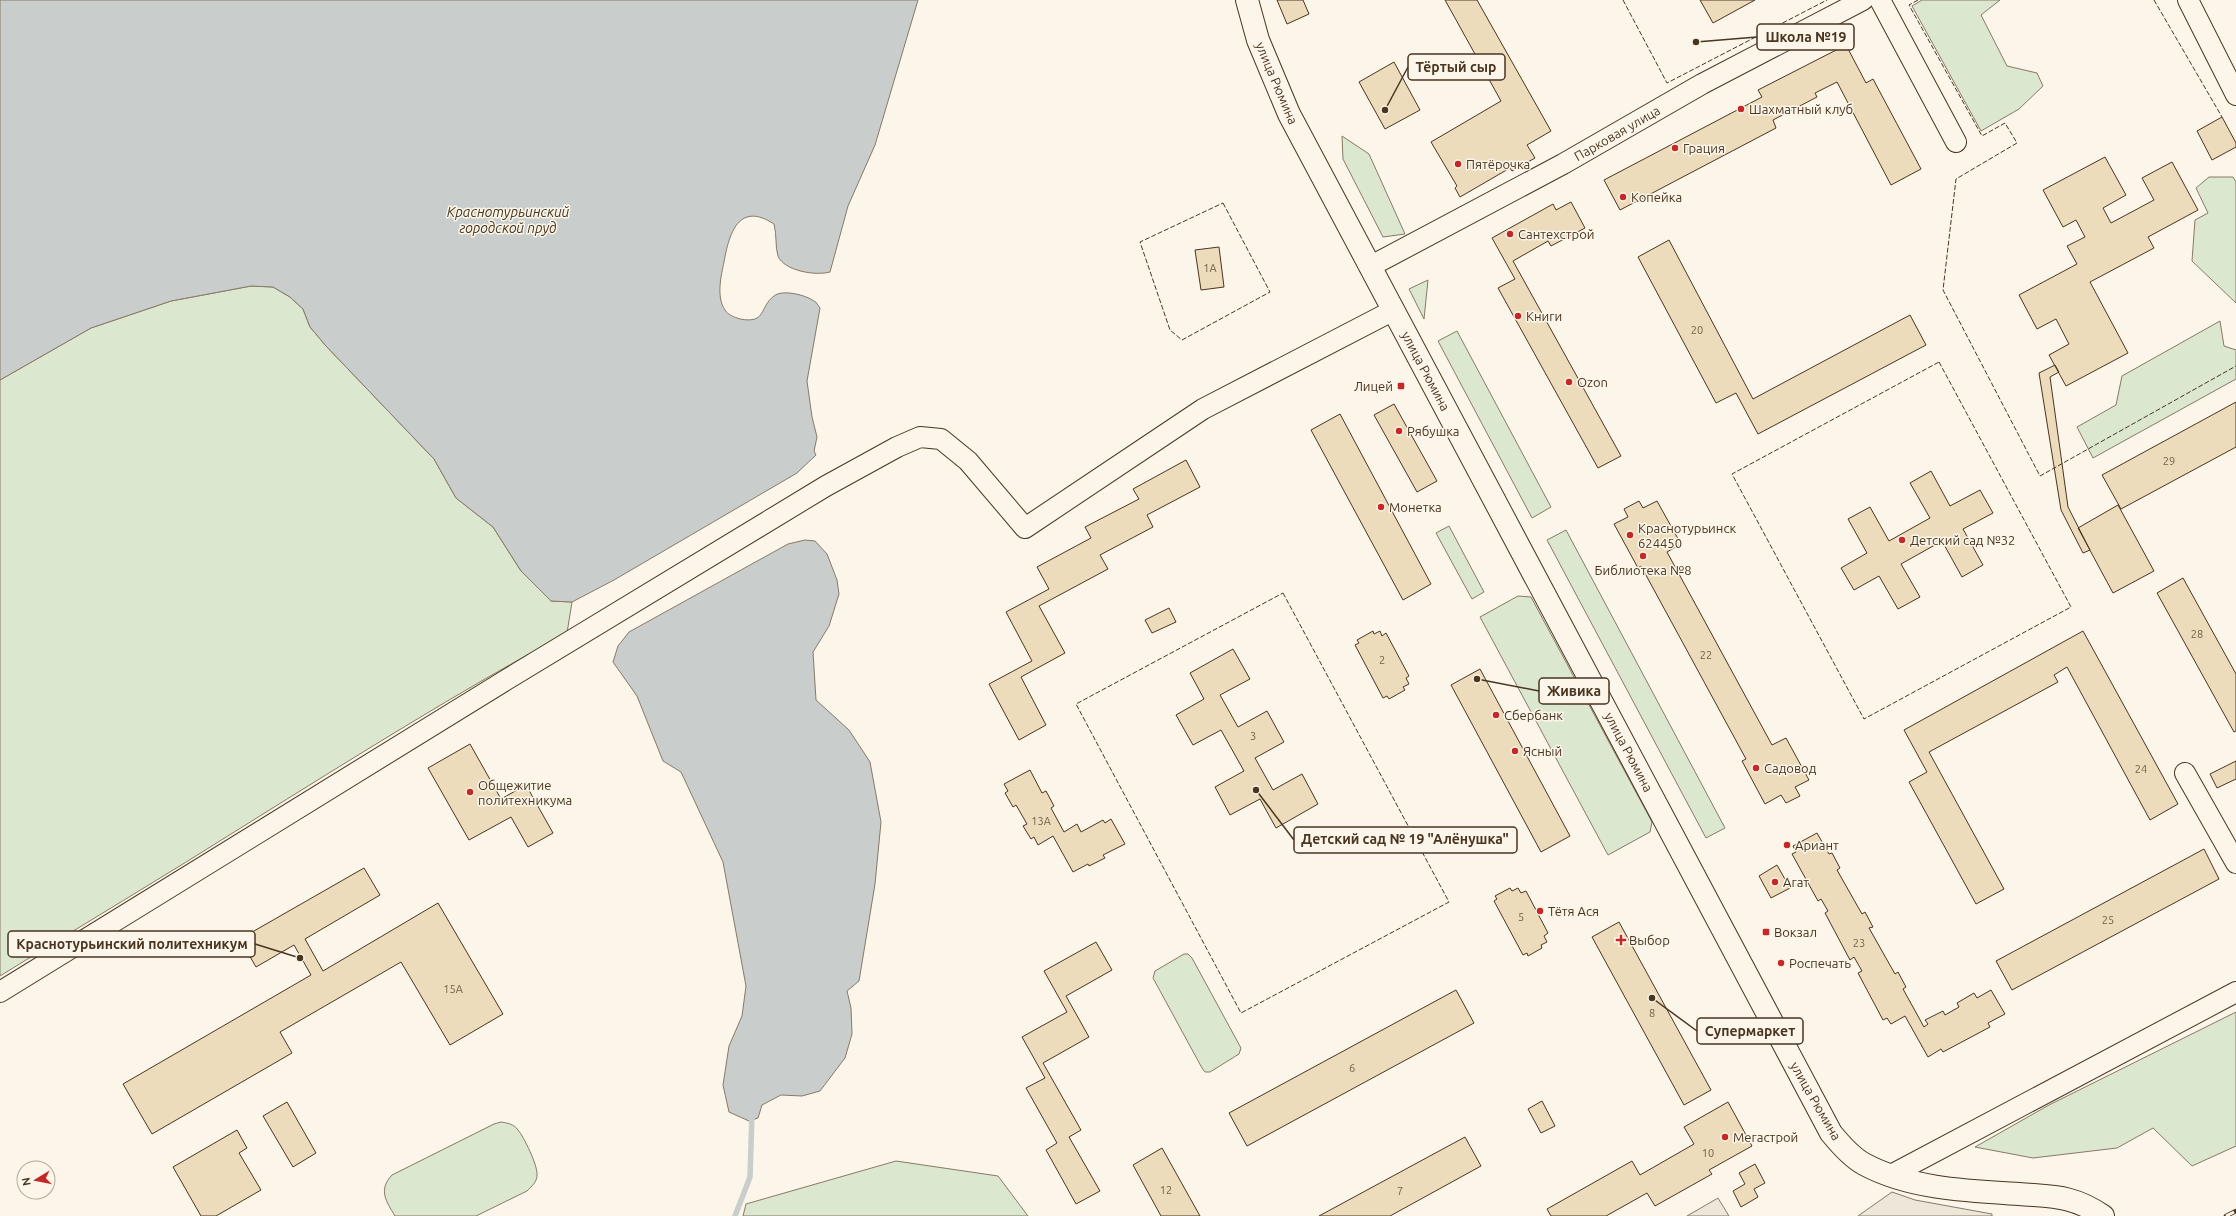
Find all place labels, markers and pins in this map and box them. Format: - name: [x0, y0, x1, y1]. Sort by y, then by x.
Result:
- callout: Школа №19: [1757, 24, 1854, 50]
- callout: Тёртый сыр: [1408, 54, 1505, 80]
- place label: Шахматный клуб: [1749, 102, 1853, 116]
- marker: Шахматный клуб: [1736, 104, 1746, 114]
- place label: Грация: [1683, 141, 1725, 155]
- marker: Грация: [1670, 143, 1680, 153]
- place label: Пятёрочка: [1466, 157, 1530, 171]
- marker: Пятёрочка: [1453, 159, 1463, 169]
- place label: Копейка: [1631, 190, 1682, 204]
- marker: Копейка: [1618, 192, 1628, 202]
- place label: Сантехстрой: [1518, 227, 1595, 241]
- marker: Сантехстрой: [1505, 229, 1515, 239]
- place label: Книги: [1526, 309, 1562, 323]
- marker: Книги: [1513, 311, 1523, 321]
- place label: Ozon: [1577, 375, 1608, 389]
- marker: Ozon: [1564, 377, 1574, 387]
- place label: Лицей: [1354, 379, 1393, 393]
- marker: Лицей: [1396, 381, 1406, 391]
- place label: Рябушка: [1407, 424, 1460, 438]
- marker: Рябушка: [1394, 426, 1404, 436]
- place label: Монетка: [1389, 500, 1442, 514]
- marker: Монетка: [1376, 502, 1386, 512]
- place label: Краснотурьинск 624450: [1638, 521, 1736, 550]
- marker: Краснотурьинск 624450: [1625, 530, 1635, 540]
- place label: Детский сад №32: [1910, 533, 2015, 547]
- marker: Детский сад №32: [1897, 535, 1907, 545]
- marker: Библиотека №8: [1638, 551, 1648, 561]
- place label: Библиотека №8: [1594, 563, 1692, 577]
- callout: Живика: [1539, 678, 1609, 704]
- place label: Сбербанк: [1504, 708, 1563, 722]
- marker: Сбербанк: [1491, 710, 1501, 720]
- place label: Ясный: [1523, 744, 1562, 758]
- marker: Ясный: [1510, 746, 1520, 756]
- place label: Садовод: [1764, 761, 1817, 775]
- marker: Садовод: [1751, 763, 1761, 773]
- place label: Общежитие политехникума: [478, 778, 572, 807]
- marker: Общежитие политехникума: [465, 787, 475, 797]
- callout: Детский сад № 19 "Алёнушка": [1294, 827, 1517, 853]
- place label: Ариант: [1795, 838, 1839, 852]
- marker: Ариант: [1782, 840, 1792, 850]
- place label: Агат: [1783, 875, 1809, 889]
- marker: Агат: [1770, 877, 1780, 887]
- place label: Тётя Ася: [1548, 904, 1599, 918]
- marker: Тётя Ася: [1535, 906, 1545, 916]
- place label: Вокзал: [1774, 925, 1817, 939]
- marker: Вокзал: [1761, 927, 1771, 937]
- callout: Краснотурьинский политехникум: [8, 931, 255, 957]
- place label: Выбор: [1629, 933, 1670, 947]
- marker: Выбор: [1616, 935, 1626, 945]
- place label: Роспечать: [1789, 956, 1851, 970]
- marker: Роспечать: [1776, 958, 1786, 968]
- callout: Супермаркет: [1697, 1018, 1803, 1044]
- place label: Мегастрой: [1733, 1130, 1798, 1144]
- marker: Мегастрой: [1720, 1132, 1730, 1142]

